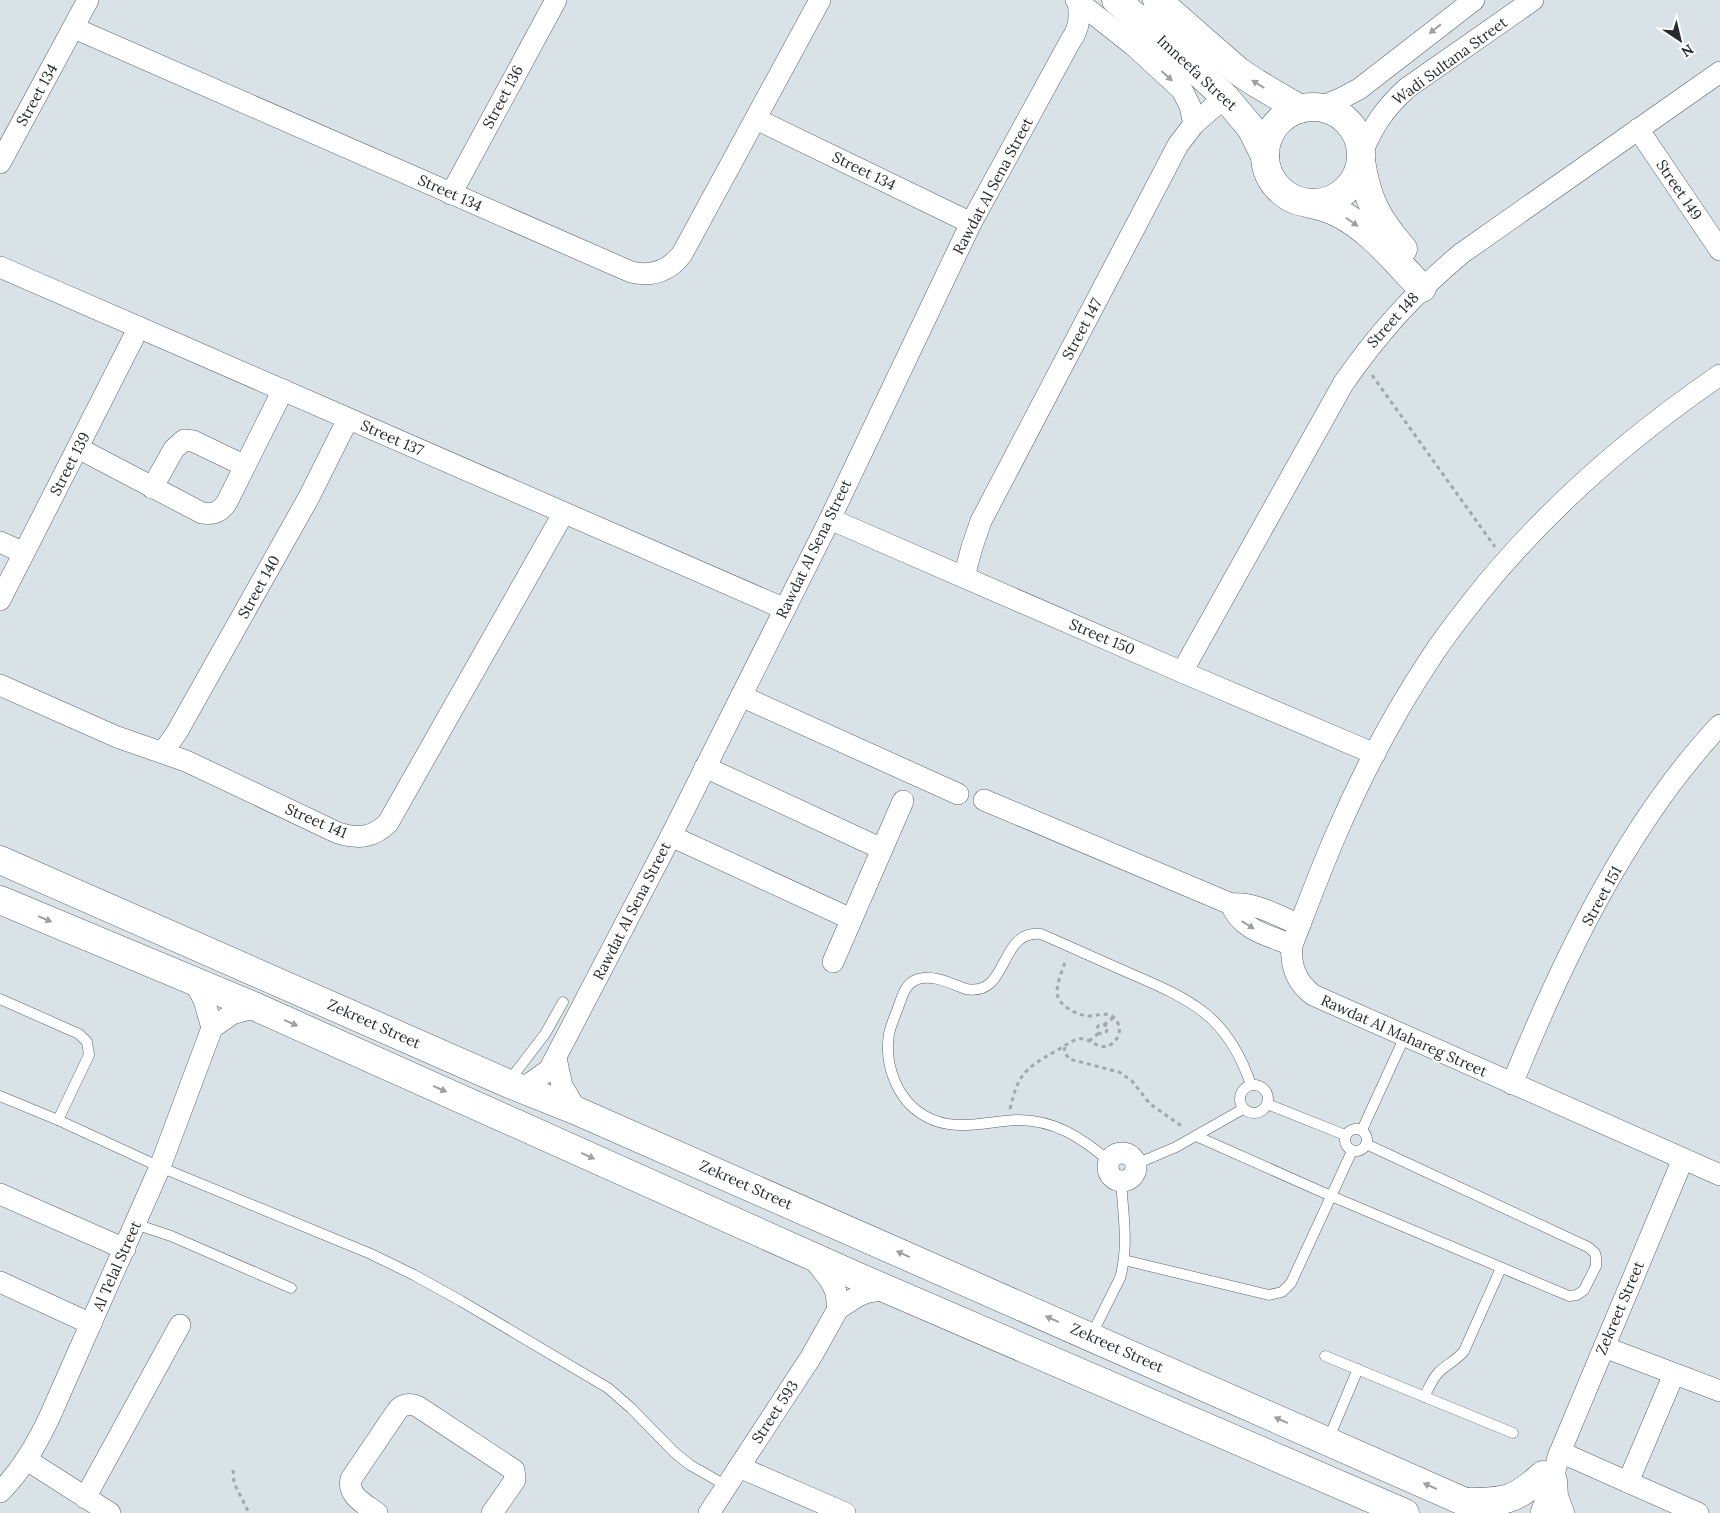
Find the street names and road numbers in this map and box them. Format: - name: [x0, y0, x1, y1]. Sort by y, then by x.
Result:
- street label: Wadi Sultana Street: [1388, 12, 1511, 109]
- street label: Imneefa Street: [1153, 31, 1242, 115]
- street label: Street 134: [12, 60, 61, 129]
- street label: Street 136: [478, 62, 527, 132]
- street label: Rawdat Al Sena Street: [948, 114, 1037, 258]
- street label: Street 134: [829, 147, 899, 194]
- street label: Street 149: [1652, 156, 1707, 224]
- street label: Street 134: [415, 170, 485, 215]
- street label: Street 148: [1363, 288, 1423, 351]
- street label: Street 147: [1057, 295, 1106, 363]
- street label: Street 137: [358, 415, 427, 460]
- street label: Street 139: [45, 429, 94, 499]
- street label: Rawdat Al Sena Street: [772, 476, 856, 621]
- street label: Street 140: [233, 552, 284, 622]
- street label: Street 150: [1067, 614, 1138, 659]
- street label: Street 141: [282, 799, 350, 842]
- street label: Rawdat Al Sena Street: [588, 838, 675, 983]
- street label: Street 151: [1577, 862, 1626, 929]
- street label: Rawdat Al Mahareg Street: [1318, 990, 1490, 1081]
- street label: Zekreet Street: [325, 995, 424, 1053]
- street label: Zekreet Street: [697, 1156, 796, 1214]
- street label: Al Telal Street: [88, 1218, 145, 1315]
- street label: Zekreet Street: [1591, 1258, 1648, 1358]
- street label: Zekreet Street: [1068, 1319, 1167, 1377]
- street label: Street 593: [747, 1376, 802, 1447]

